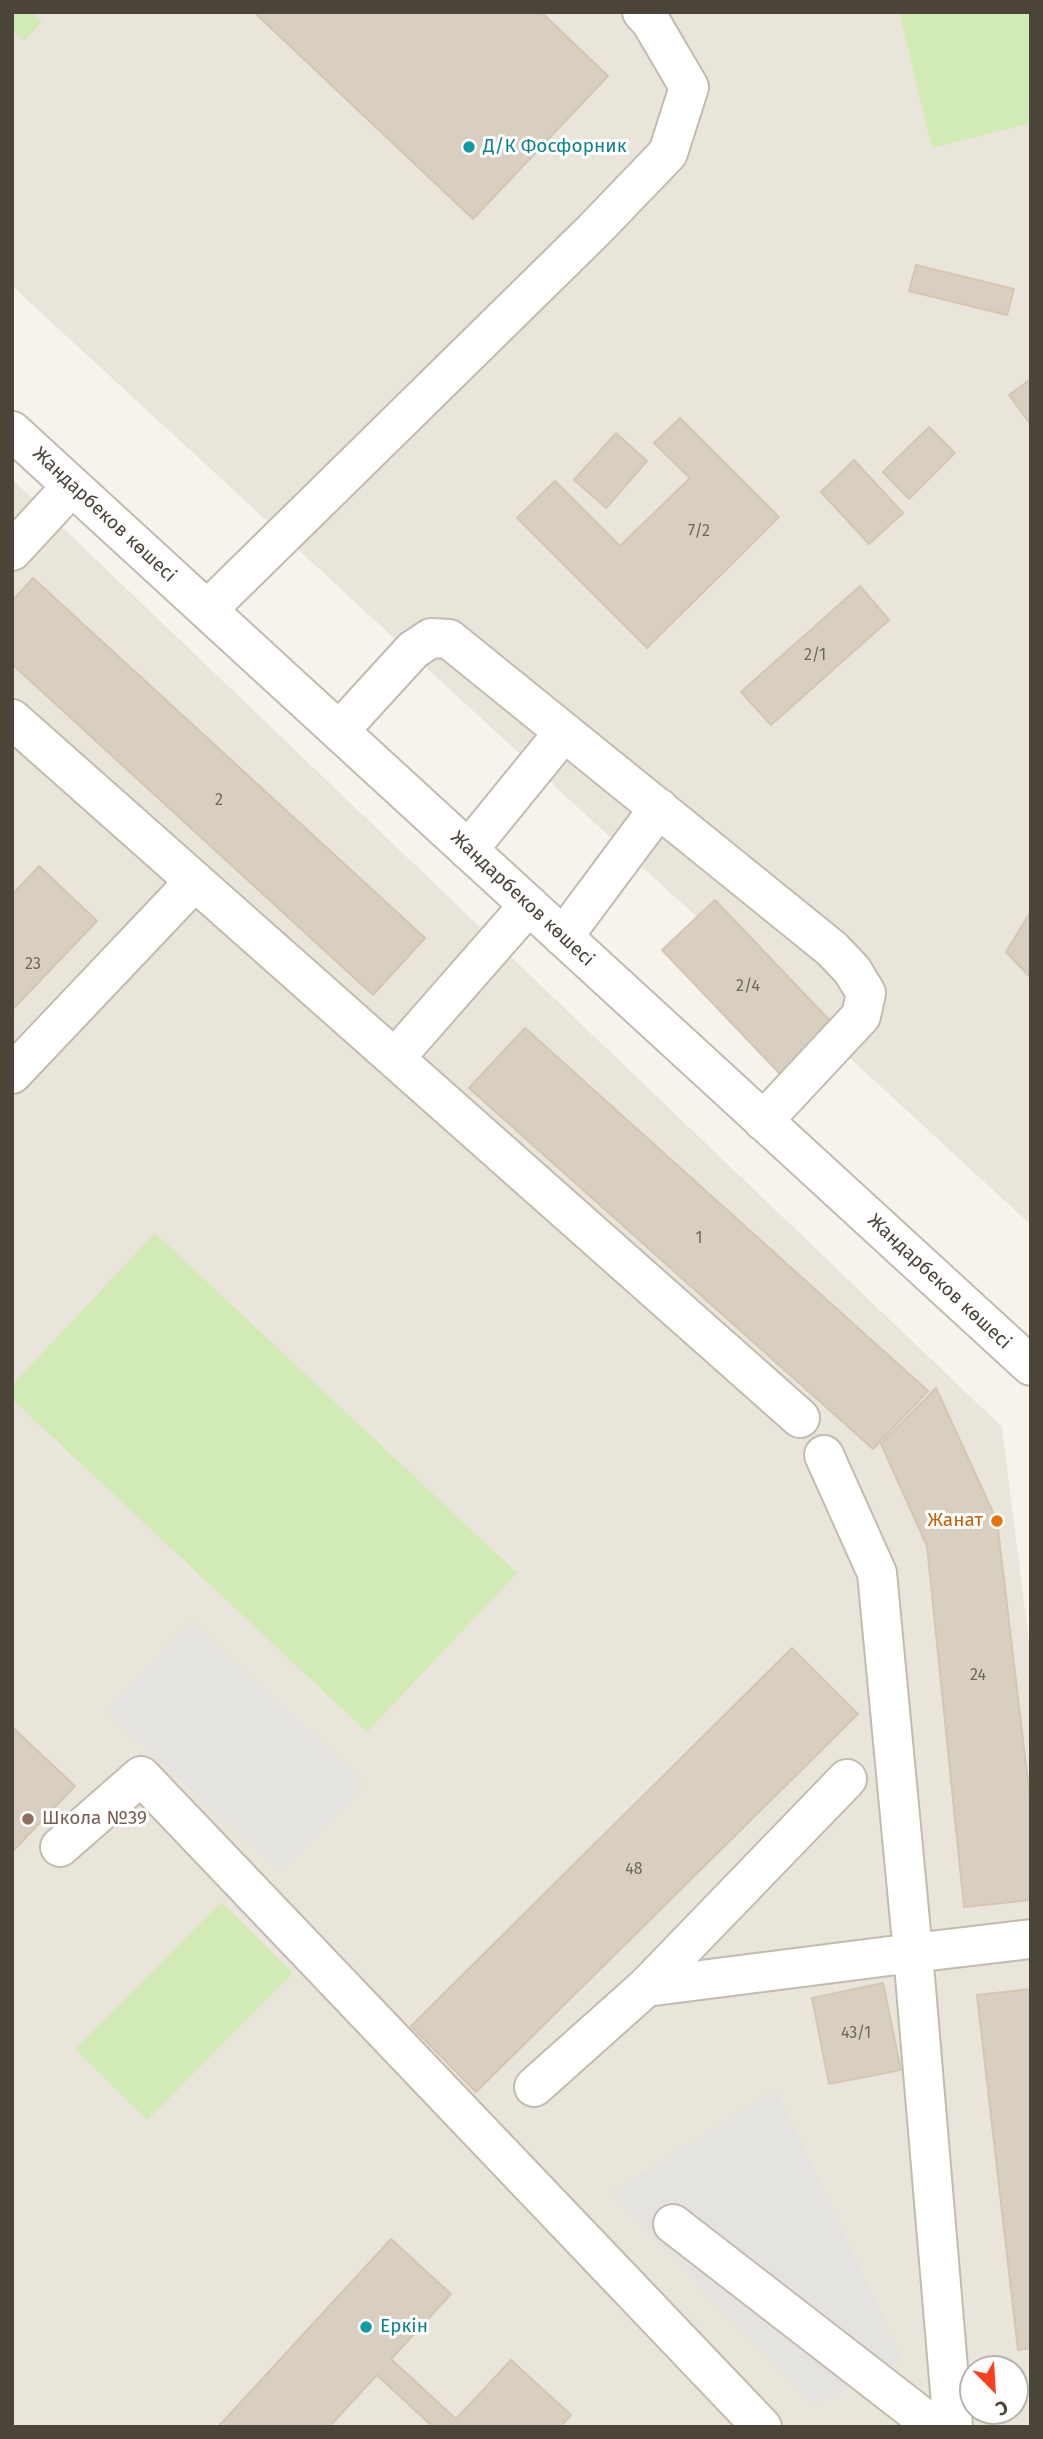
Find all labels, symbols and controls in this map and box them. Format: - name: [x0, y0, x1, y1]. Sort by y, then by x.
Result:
- place label: Д/К Фосфорник: [483, 136, 627, 158]
- marker: Д/К Фосфорник: [461, 139, 477, 155]
- street label: Жандарбеков көшесі: [28, 443, 180, 587]
- house number: 7/2: [688, 522, 710, 542]
- house number: 2/1: [804, 646, 826, 666]
- house number: 2: [215, 791, 223, 811]
- street label: Жандарбеков көшесі: [446, 827, 598, 971]
- house number: 23: [25, 955, 41, 975]
- house number: 2/4: [736, 977, 760, 997]
- street label: Жандарбеков көшесі: [863, 1210, 1015, 1354]
- house number: 1: [696, 1229, 702, 1249]
- place label: Жанат: [927, 1510, 983, 1532]
- marker: Жанат: [989, 1513, 1005, 1529]
- house number: 24: [970, 1666, 986, 1686]
- place label: Школа №39: [42, 1808, 147, 1830]
- marker: Школа №39: [20, 1811, 36, 1827]
- house number: 48: [625, 1860, 643, 1880]
- house number: 43/1: [841, 2024, 871, 2044]
- place label: Еркін: [380, 2316, 428, 2338]
- marker: Еркін: [358, 2319, 374, 2335]
- north arrow: [959, 2355, 1029, 2425]
- text: С: [992, 2395, 1012, 2421]

